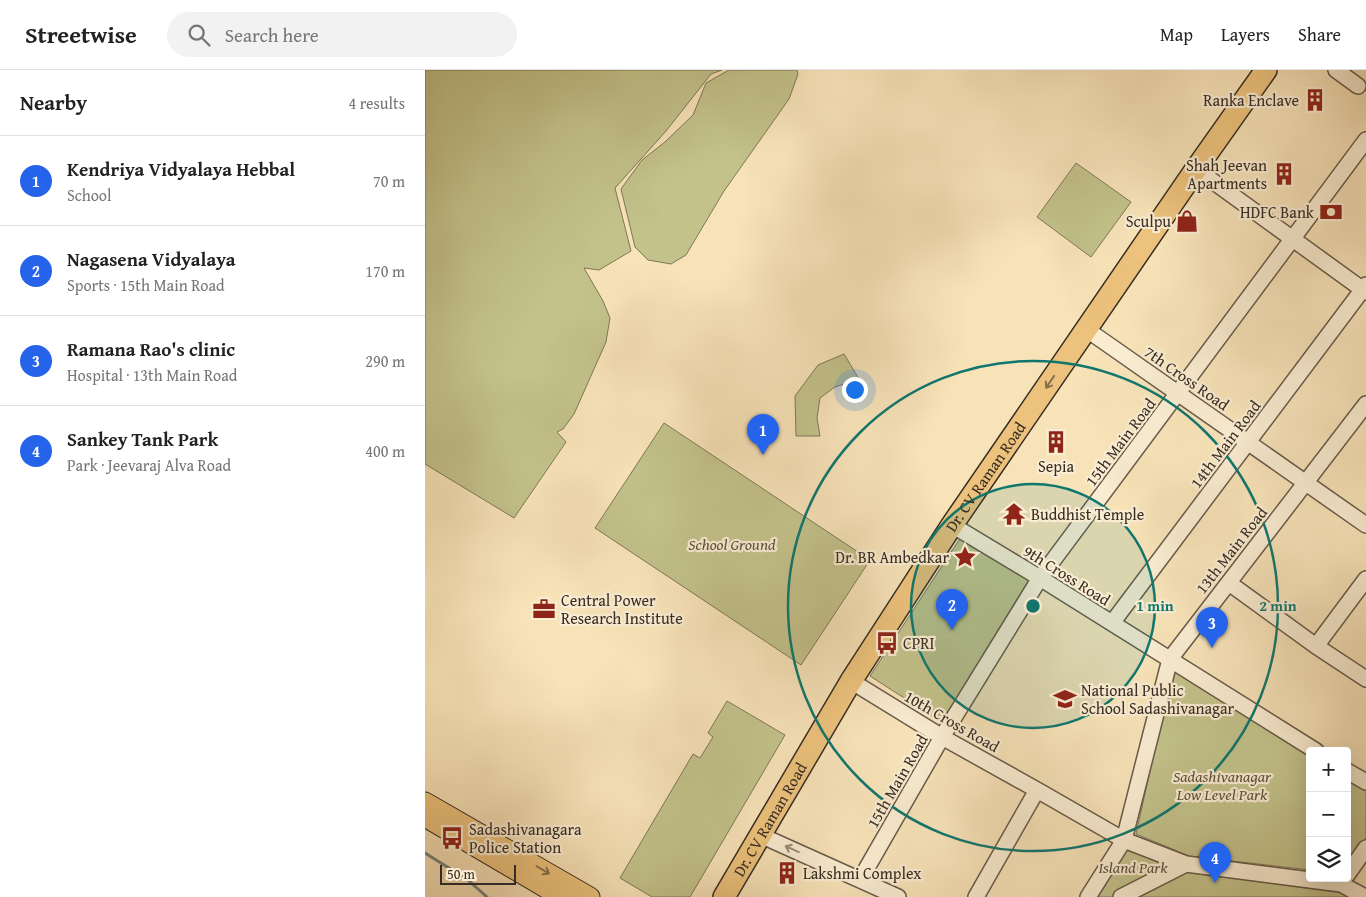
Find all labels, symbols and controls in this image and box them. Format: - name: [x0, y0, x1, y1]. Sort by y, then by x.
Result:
- search box: [167, 12, 517, 57]
- text: Streetwise: [25, 17, 137, 52]
- icon: search: [185, 21, 213, 49]
- text: Search here: [225, 21, 319, 49]
- text: Map: [1160, 21, 1193, 48]
- text: Layers: [1221, 21, 1270, 48]
- text: Share: [1298, 21, 1341, 48]
- text: Nearby: [20, 87, 87, 118]
- building icon: Ranka Enclave: [1302, 87, 1328, 113]
- place label: Ranka Enclave: [1203, 88, 1299, 112]
- text: 4 results: [348, 91, 405, 115]
- place label: Shah Jeevan Apartments: [1186, 153, 1267, 195]
- text: Kendriya Vidyalaya Hebbal: [67, 155, 295, 183]
- building icon: Shah Jeevan Apartments: [1271, 161, 1297, 187]
- text: 1: [32, 169, 40, 193]
- text: 70 m: [373, 169, 405, 193]
- text: School: [67, 183, 111, 207]
- bank icon: HDFC Bank: [1318, 199, 1344, 225]
- place label: HDFC Bank: [1240, 200, 1315, 224]
- shop icon: Sculpu: [1174, 208, 1200, 234]
- place label: Sculpu: [1126, 209, 1171, 233]
- text: Nagasena Vidyalaya: [67, 245, 235, 273]
- text: 2: [32, 259, 40, 283]
- text: 170 m: [365, 259, 405, 283]
- text: Sports · 15th Main Road: [67, 273, 225, 297]
- text: Ramana Rao's clinic: [67, 335, 235, 363]
- street label: 7th Cross Road: [1140, 340, 1235, 416]
- text: 3: [32, 349, 40, 373]
- text: 290 m: [365, 349, 405, 373]
- text: Hospital · 13th Main Road: [67, 363, 237, 387]
- one-way arrow: [1045, 375, 1055, 389]
- your location: [842, 377, 868, 403]
- street label: 15th Main Road: [1079, 393, 1161, 491]
- street label: 14th Main Road: [1184, 395, 1266, 493]
- pin: 1: [747, 414, 779, 455]
- street label: Dr. CV Raman Road: [939, 416, 1032, 536]
- text: Sankey Tank Park: [67, 425, 218, 453]
- building icon: Sepia: [1043, 429, 1069, 455]
- text: 4: [32, 439, 40, 463]
- text: 400 m: [365, 439, 405, 463]
- text: Park · Jeevaraj Alva Road: [67, 453, 231, 477]
- place label: Sepia: [1038, 454, 1074, 478]
- temple icon: Buddhist Temple: [1001, 501, 1027, 527]
- street label: 13th Main Road: [1189, 501, 1273, 599]
- place label: Buddhist Temple: [1031, 502, 1144, 526]
- park label: School Ground: [688, 532, 776, 556]
- street label: 9th Cross Road: [1019, 539, 1116, 612]
- place icon: Dr. BR Ambedkar: [952, 544, 978, 570]
- place label: Dr. BR Ambedkar: [835, 545, 949, 569]
- place label: Central Power Research Institute: [561, 588, 683, 630]
- pin: 2: [936, 589, 968, 630]
- text: 1 min: [1136, 595, 1174, 616]
- text: 2 min: [1259, 595, 1297, 616]
- office icon: Central Power Research Institute: [531, 596, 557, 622]
- centre of rings: [1024, 597, 1042, 615]
- pin: 3: [1196, 607, 1228, 648]
- bus stop icon: CPRI: [874, 630, 900, 656]
- place label: CPRI: [903, 631, 935, 655]
- place label: National Public School Sadashivanagar: [1081, 678, 1235, 720]
- street label: 10th Cross Road: [900, 684, 1005, 758]
- school or university icon: National Public School Sadashivanagar: [1052, 686, 1078, 712]
- street label: 15th Main Road: [860, 729, 934, 832]
- map controls: [1306, 747, 1351, 882]
- button: +: [1306, 747, 1351, 792]
- street label: Dr. CV Raman Road: [727, 757, 813, 881]
- park label: Sadashivanagar Low Level Park: [1173, 764, 1272, 806]
- button: −: [1306, 792, 1351, 837]
- place label: Sadashivanagara Police Station: [469, 817, 582, 859]
- bus stop icon: Sadashivanagara Police Station: [439, 825, 465, 851]
- button: layers: [1306, 837, 1351, 882]
- pin: 4: [1199, 842, 1231, 883]
- one-way arrow: [785, 844, 800, 853]
- park label: Island Park: [1098, 855, 1168, 879]
- building icon: Lakshmi Complex: [774, 860, 800, 886]
- place label: Lakshmi Complex: [803, 861, 922, 885]
- scale bar: [440, 862, 516, 885]
- text: 50 m: [447, 864, 475, 884]
- one-way arrow: [535, 866, 550, 875]

